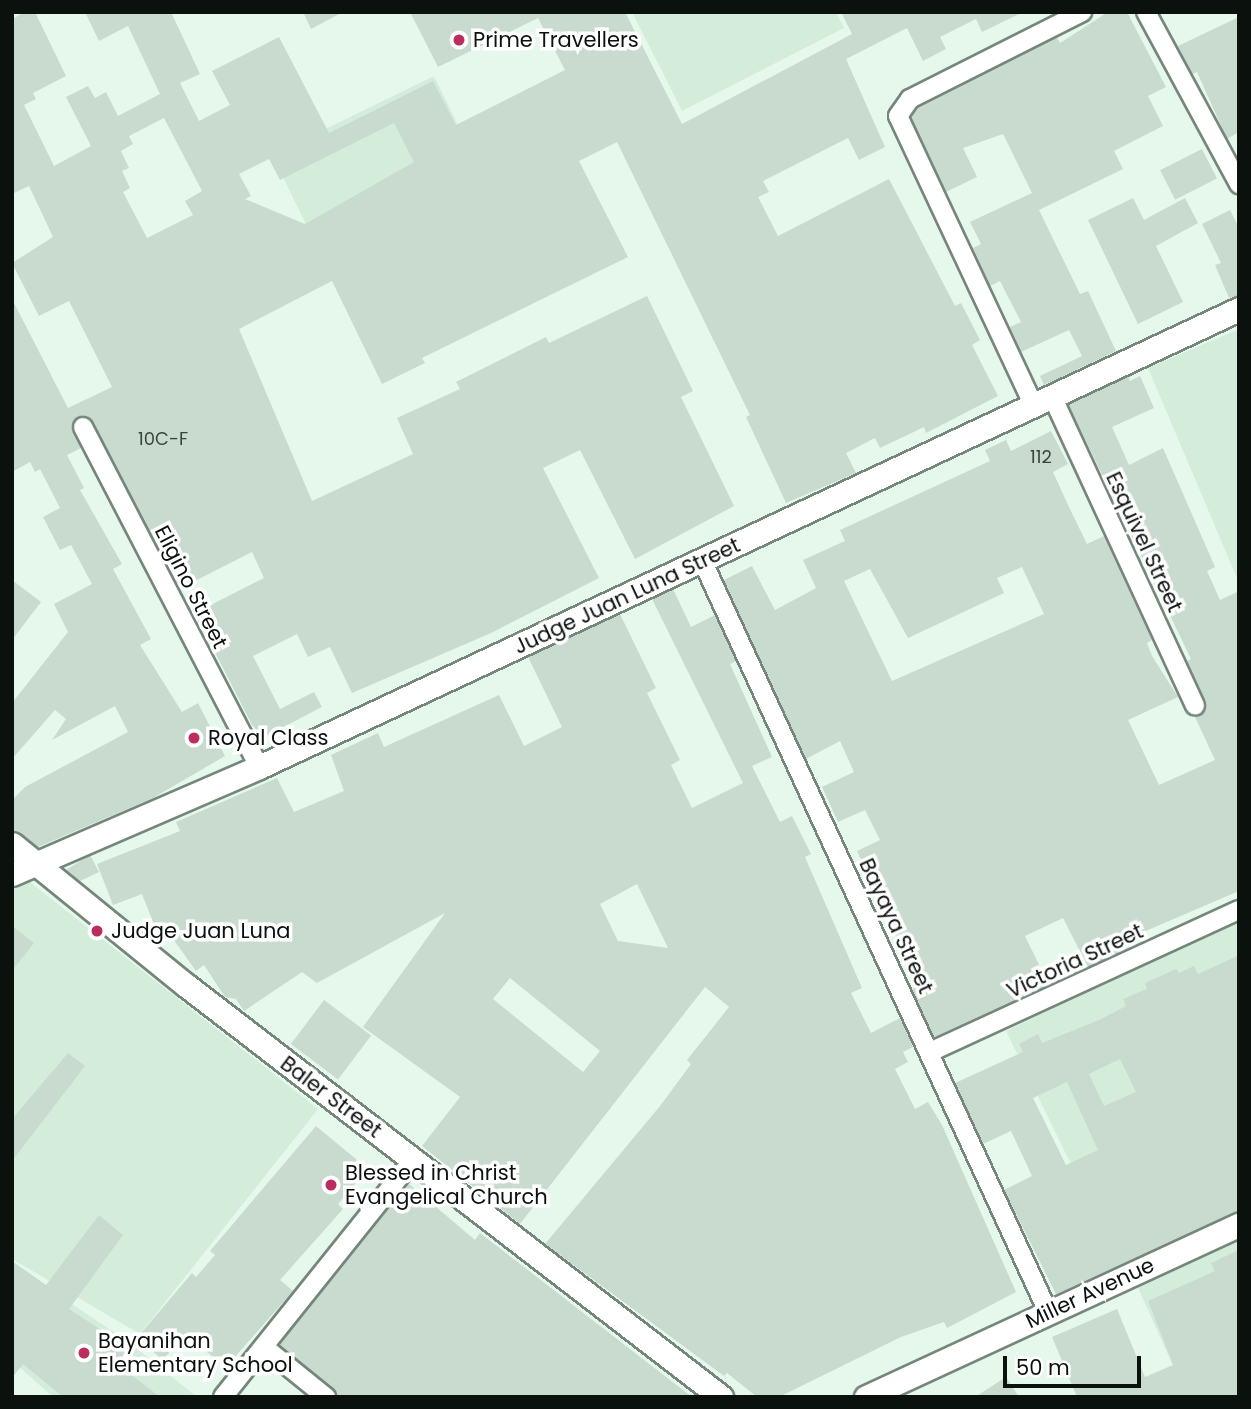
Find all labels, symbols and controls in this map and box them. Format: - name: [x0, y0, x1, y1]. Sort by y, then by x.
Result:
- place label: Prime Travellers: [473, 27, 639, 53]
- marker: Prime Travellers: [451, 32, 467, 48]
- house number: 10C-F: [138, 428, 188, 450]
- house number: 112: [1030, 446, 1052, 468]
- street label: Esquivel Street: [1101, 468, 1187, 616]
- street label: Eligino Street: [149, 521, 233, 653]
- street label: Judge Juan Luna Street: [510, 532, 744, 660]
- place label: Royal Class: [208, 725, 328, 751]
- marker: Royal Class: [186, 730, 202, 746]
- street label: Bayaya Street: [854, 854, 938, 998]
- place label: Judge Juan Luna: [111, 918, 291, 944]
- street label: Victoria Street: [1003, 918, 1147, 1004]
- marker: Judge Juan Luna: [89, 923, 105, 939]
- street label: Baler Street: [275, 1051, 387, 1143]
- place label: Blessed in Christ Evangelical Church: [345, 1160, 548, 1210]
- marker: Blessed in Christ Evangelical Church: [323, 1177, 339, 1193]
- street label: Miller Avenue: [1022, 1252, 1158, 1334]
- place label: Bayanihan Elementary School: [98, 1328, 293, 1378]
- scale bar: [1006, 1342, 1144, 1386]
- marker: Bayanihan Elementary School: [76, 1345, 92, 1361]
- text: 50 m: [1016, 1353, 1070, 1382]

